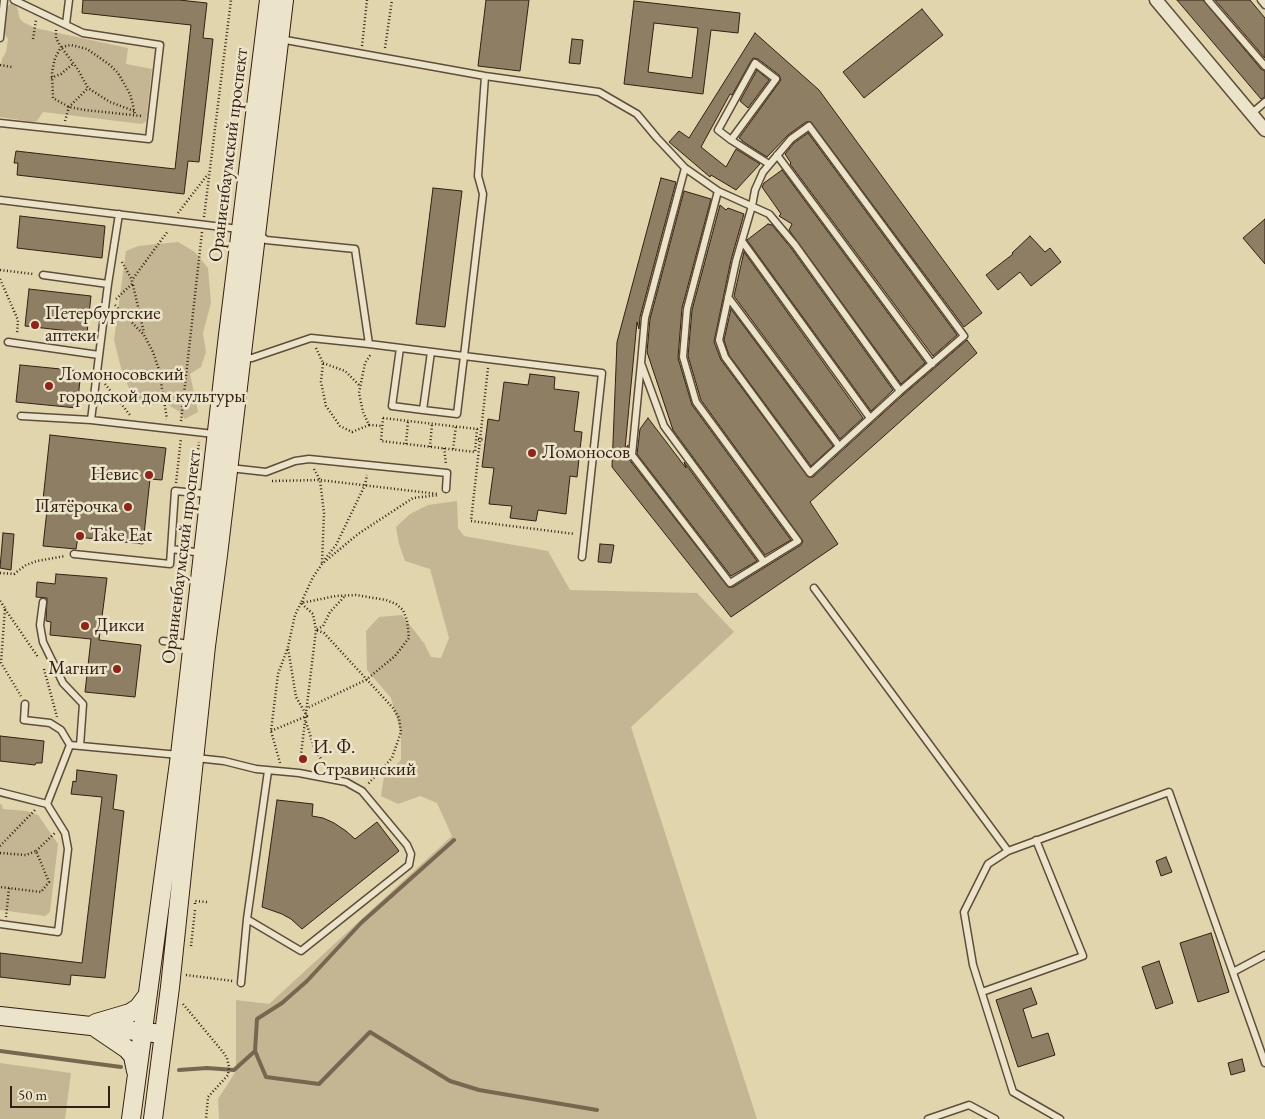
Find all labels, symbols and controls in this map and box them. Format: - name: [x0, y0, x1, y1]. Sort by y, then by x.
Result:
- street label: Ораниенбаумский проспект: [205, 47, 253, 263]
- place label: Петербургские аптеки: [45, 303, 161, 347]
- marker: Петербургские аптеки: [29, 319, 41, 331]
- place label: Ломоносовский городской дом культуры: [59, 364, 246, 408]
- marker: Ломоносовский городской дом культуры: [43, 380, 55, 392]
- place label: Ломоносов: [542, 442, 630, 464]
- marker: Ломоносов: [526, 447, 538, 459]
- street label: Ораниенбаумский проспект: [158, 449, 206, 665]
- place label: Невис: [90, 464, 139, 486]
- marker: Невис: [143, 469, 155, 481]
- place label: Пятёрочка: [34, 496, 118, 518]
- marker: Пятёрочка: [122, 501, 134, 513]
- place label: Take Eat: [90, 525, 152, 547]
- marker: Take Eat: [74, 530, 86, 542]
- place label: Дикси: [95, 615, 145, 637]
- marker: Дикси: [79, 620, 91, 632]
- place label: Магнит: [48, 658, 107, 680]
- marker: Магнит: [111, 663, 123, 675]
- place label: И. Ф. Стравинский: [313, 737, 416, 781]
- marker: И. Ф. Стравинский: [297, 753, 309, 765]
- scale bar: [12, 1076, 112, 1108]
- text: 50 m: [18, 1085, 47, 1104]

